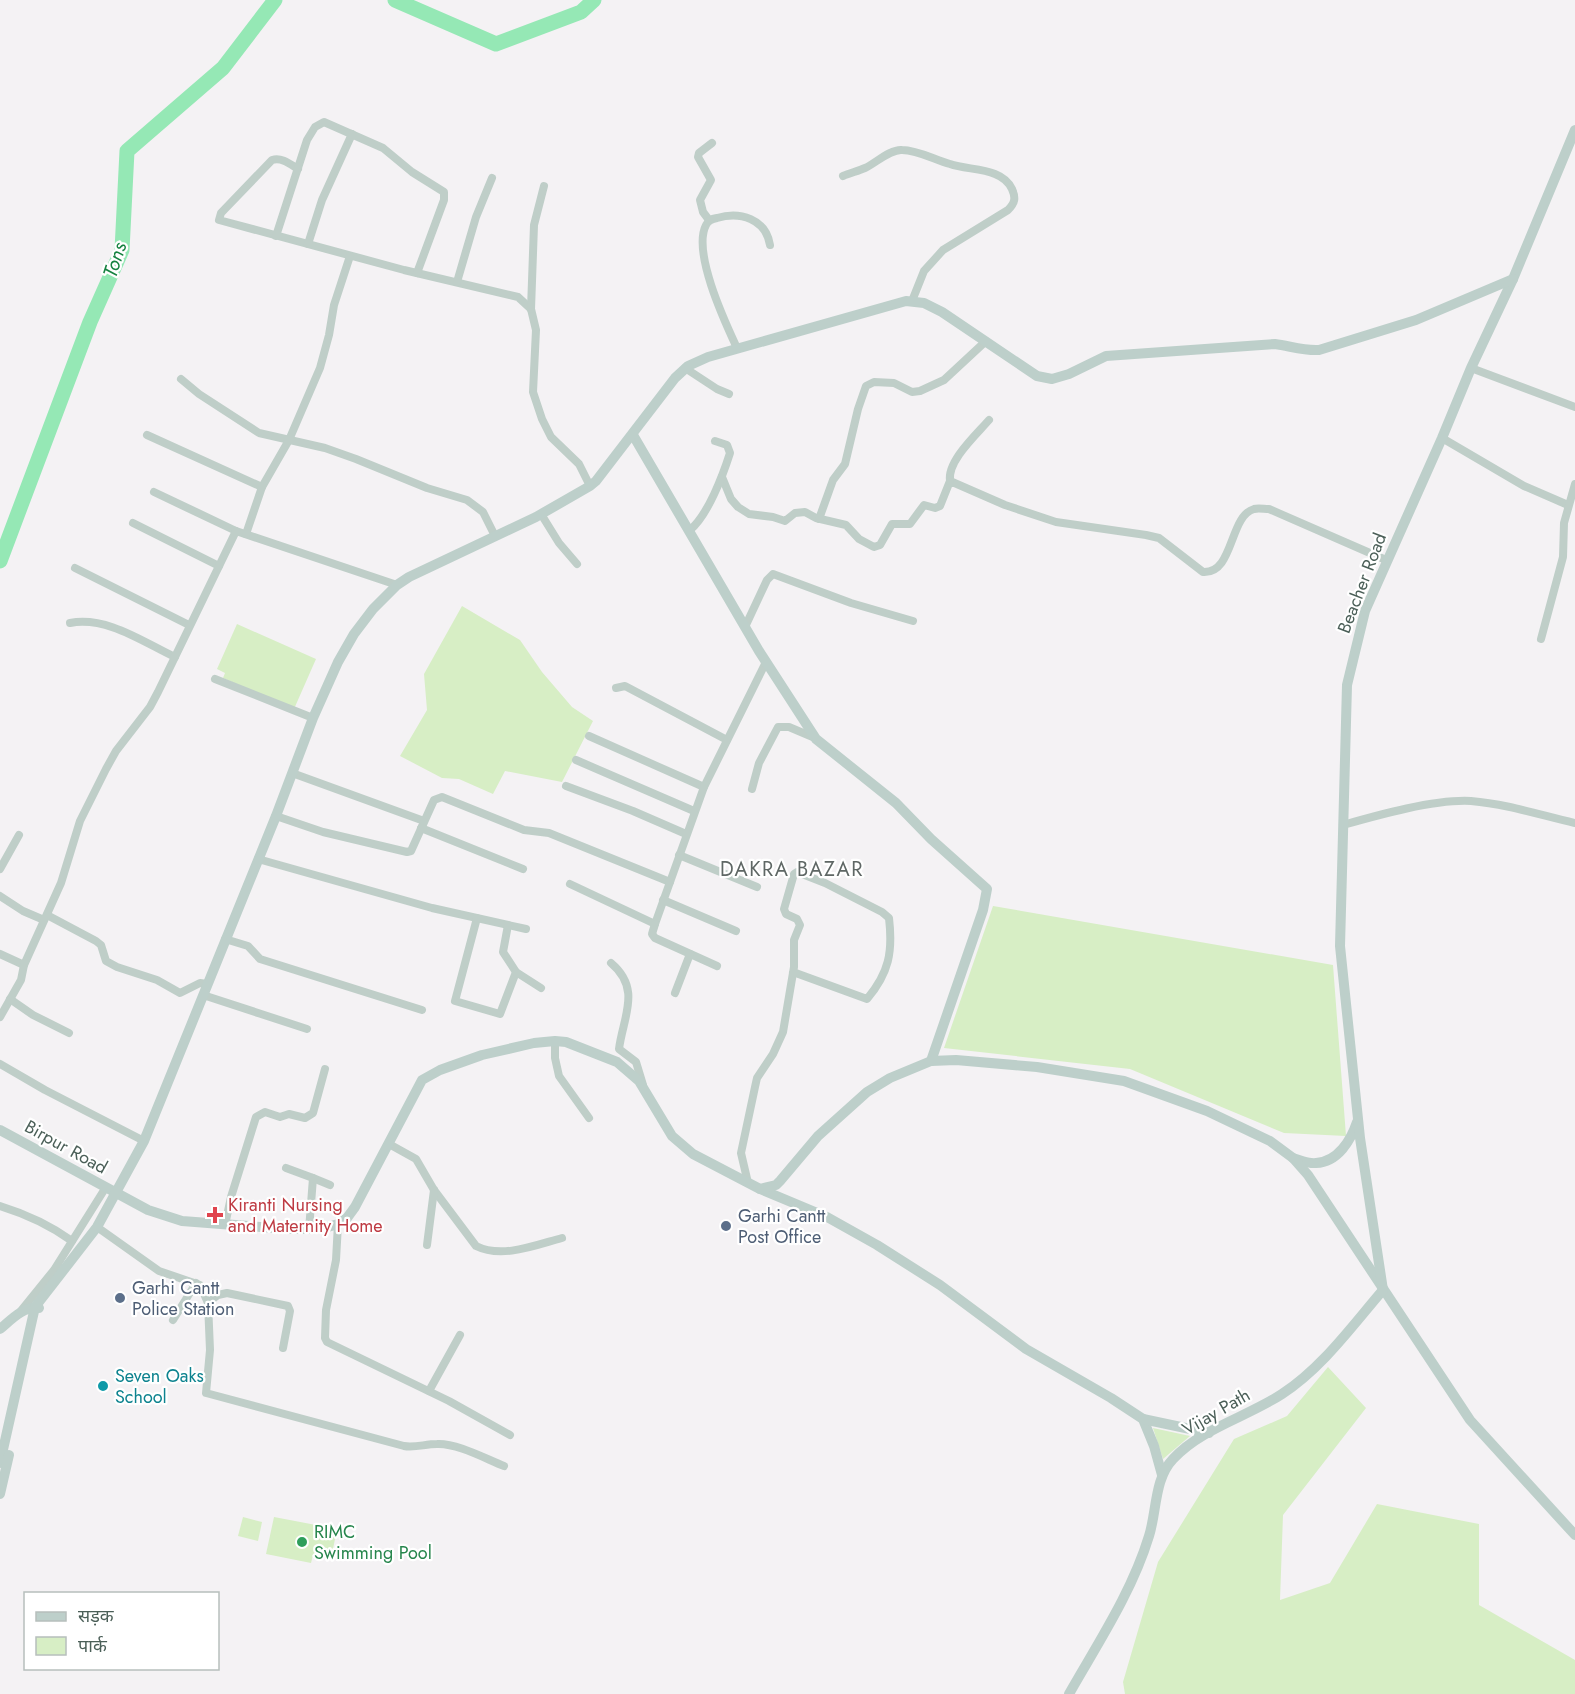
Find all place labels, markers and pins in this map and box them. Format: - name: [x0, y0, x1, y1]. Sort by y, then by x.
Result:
- place label: Kiranti Nursing and Maternity Home: [228, 1192, 383, 1239]
- place label: Garhi Cantt Post Office: [738, 1203, 826, 1250]
- marker: Kiranti Nursing and Maternity Home: [206, 1206, 224, 1224]
- marker: Garhi Cantt Post Office: [719, 1219, 733, 1233]
- place label: Garhi Cantt Police Station: [132, 1275, 234, 1322]
- marker: Garhi Cantt Police Station: [113, 1291, 127, 1305]
- place label: Seven Oaks School: [115, 1363, 204, 1410]
- marker: Seven Oaks School: [96, 1379, 110, 1393]
- place label: RIMC Swimming Pool: [314, 1519, 432, 1566]
- marker: RIMC Swimming Pool: [295, 1535, 309, 1549]

